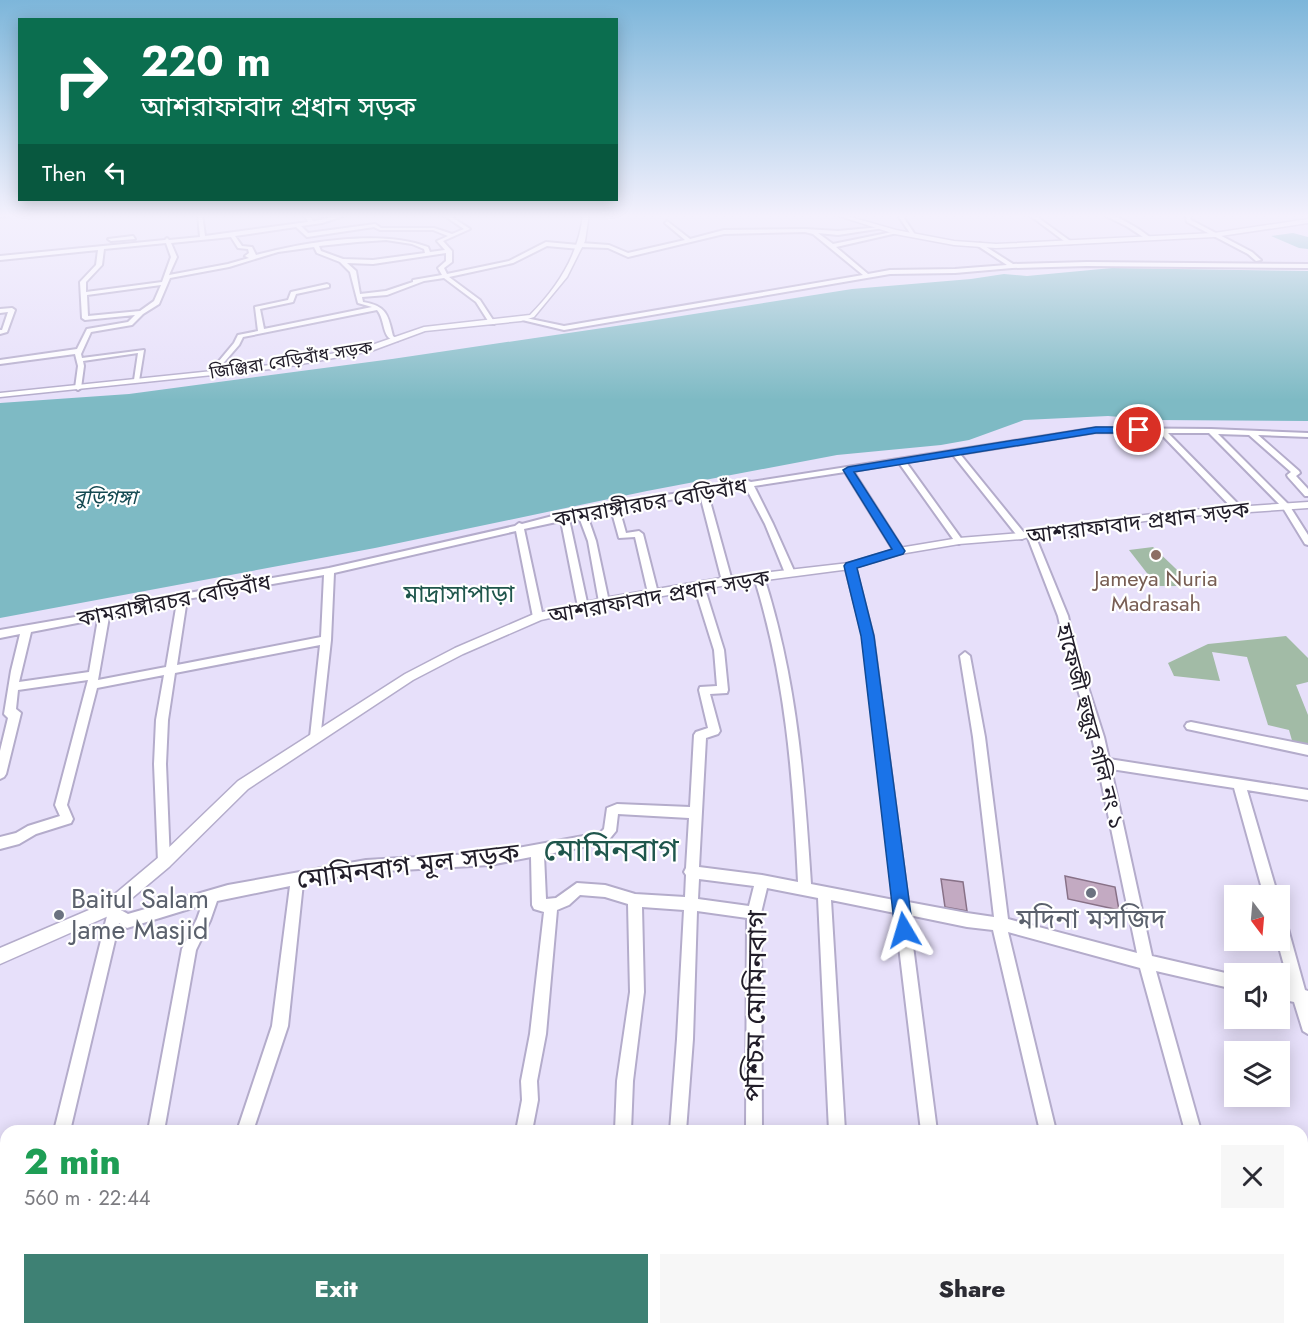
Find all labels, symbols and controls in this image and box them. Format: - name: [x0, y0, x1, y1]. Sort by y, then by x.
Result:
- text: 220 m: [141, 31, 271, 92]
- icon: right: [42, 42, 120, 120]
- text: আশরাফাবাদ প্রধান সড়ক: [141, 87, 416, 126]
- icon: left: [99, 156, 132, 189]
- text: Then: [42, 157, 87, 189]
- street label: জিঞ্জিরা বেড়িবাঁধ সড়ক: [207, 334, 375, 386]
- pin: [1113, 404, 1164, 455]
- icon: arrive: [1122, 413, 1155, 446]
- street label: কামরাঙ্গীরচর বেড়িবাঁধ: [550, 469, 750, 535]
- water label: বুড়িগঙ্গা: [73, 483, 140, 512]
- street label: আশরাফাবাদ প্রধান সড়ক: [1024, 492, 1251, 552]
- marker: Jameya Nuria Madrasah: [1149, 548, 1163, 562]
- street label: আশরাফাবাদ প্রধান সড়ক: [545, 561, 772, 631]
- place label: Jameya Nuria Madrasah: [1091, 562, 1218, 619]
- street label: কামরাঙ্গীরচর বেড়িবাঁধ: [74, 565, 274, 635]
- district label: মাদ্রাসাপাড়া: [403, 576, 515, 611]
- street label: হাফেজী হুজুর গলি নং ১: [1048, 619, 1134, 832]
- district label: মোমিনবাগ: [543, 827, 679, 873]
- street label: মোমিনবাগ মূল সড়ক: [294, 832, 523, 899]
- place label: Baitul Salam Jame Masjid: [68, 879, 209, 949]
- north arrow: [1224, 885, 1290, 951]
- map controls: [1224, 885, 1290, 1107]
- marker: মদিনা মসজিদ: [1084, 886, 1098, 900]
- position arrow: [872, 898, 936, 962]
- place label: মদিনা মসজিদ: [1016, 899, 1167, 938]
- marker: Baitul Salam Jame Masjid: [52, 908, 66, 922]
- street label: পশ্চিম মোমিনবাগ: [734, 910, 777, 1102]
- button: sound: [1224, 963, 1290, 1029]
- button: layers: [1224, 1041, 1290, 1107]
- text: 2 min: [24, 1135, 121, 1187]
- button: close: [1221, 1145, 1284, 1208]
- text: 560 m · 22:44: [24, 1184, 150, 1213]
- button: Exit: [24, 1254, 648, 1323]
- button: Share: [660, 1254, 1284, 1323]

